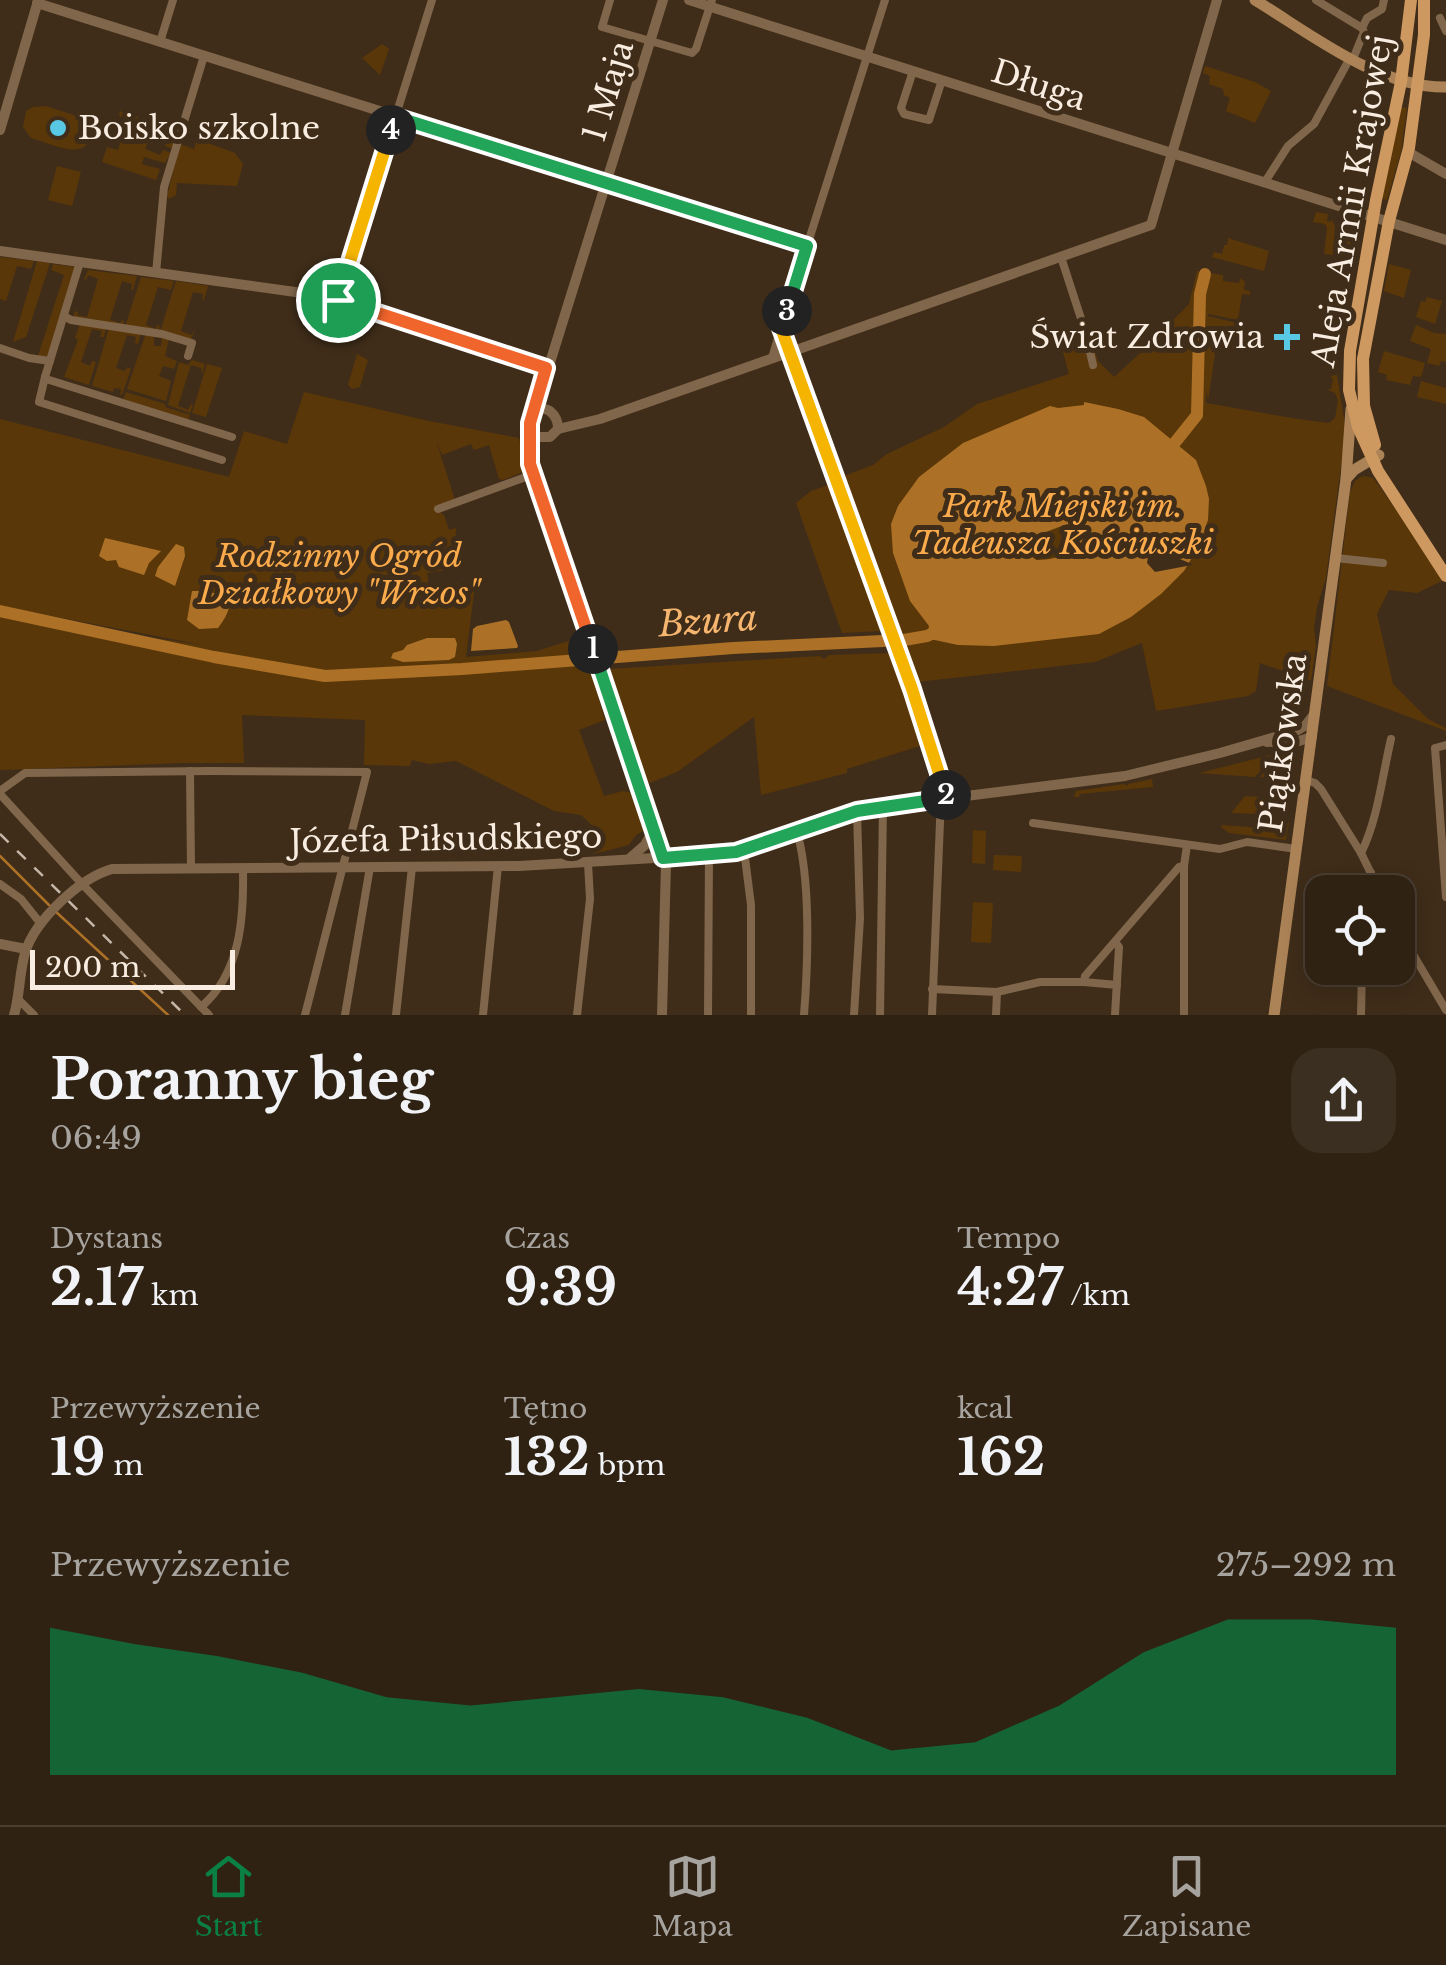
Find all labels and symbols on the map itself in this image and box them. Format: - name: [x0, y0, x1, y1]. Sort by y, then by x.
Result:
- street label: Aleja Armii Krajowej: [1303, 32, 1401, 371]
- street label: 1 Maja: [574, 35, 642, 146]
- street label: Długa: [987, 51, 1091, 119]
- pin: 4: [366, 105, 416, 155]
- place label: Boisko szkolne: [78, 108, 320, 148]
- marker: Boisko szkolne: [47, 117, 69, 139]
- pin: [296, 258, 381, 343]
- pin: 3: [762, 286, 812, 336]
- place label: Świat Zdrowia: [1029, 317, 1264, 357]
- marker: Świat Zdrowia: [1274, 324, 1300, 350]
- park label: Park Miejski im. Tadeusza Kościuszki: [912, 486, 1214, 563]
- park label: Rodzinny Ogród Działkowy "Wrzos": [197, 536, 482, 613]
- water label: Bzura: [655, 596, 759, 646]
- pin: 1: [568, 624, 618, 674]
- street label: Piątkowska: [1251, 651, 1315, 835]
- pin: 2: [921, 770, 971, 820]
- street label: Józefa Piłsudskiego: [285, 816, 603, 862]
- scale bar: [30, 945, 235, 990]

